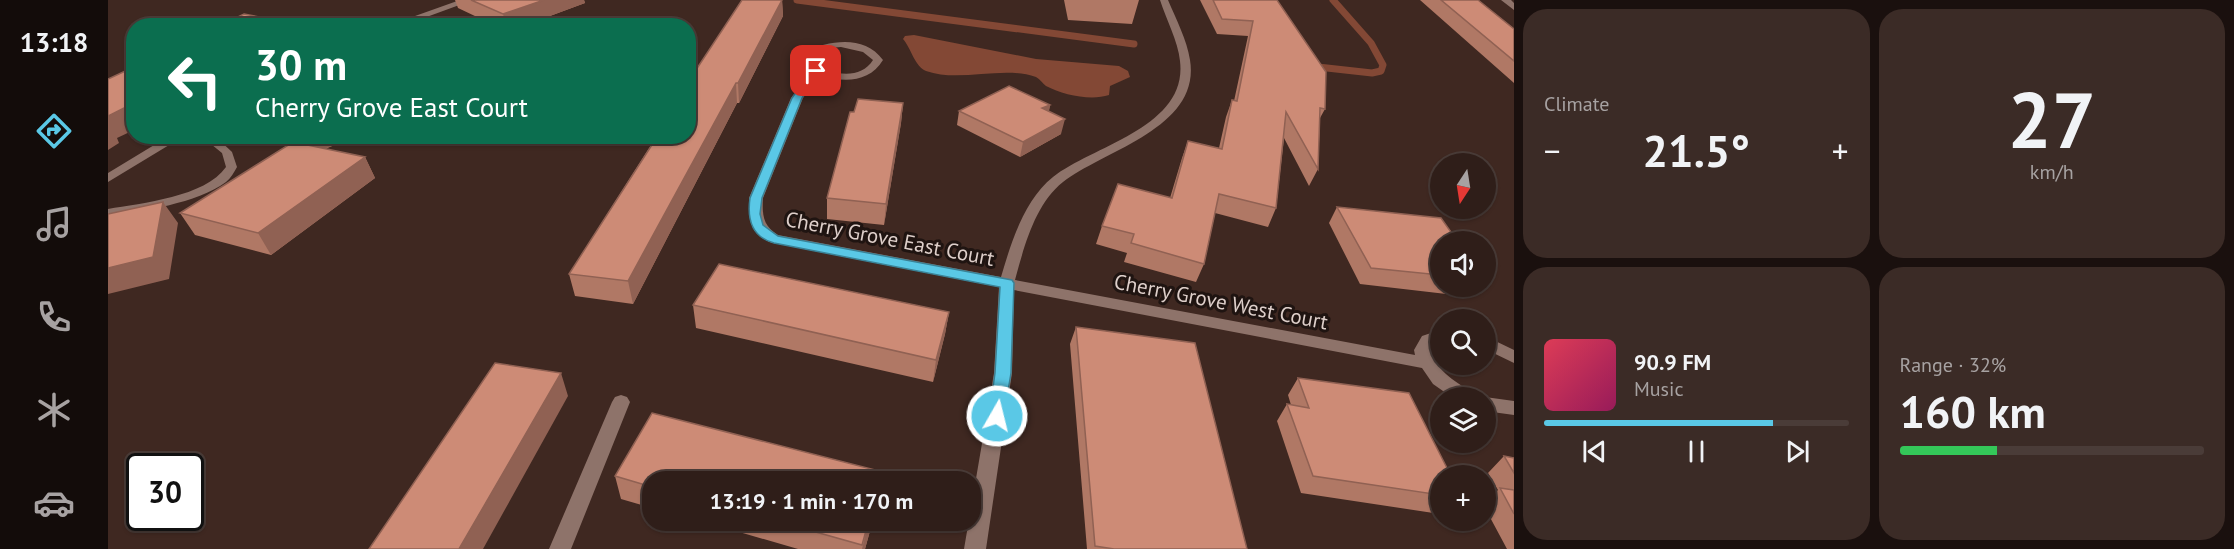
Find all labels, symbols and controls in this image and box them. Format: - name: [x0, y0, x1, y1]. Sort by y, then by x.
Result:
- text: 13:18: [20, 25, 88, 59]
- text: 30 m: [255, 37, 347, 92]
- icon: left: [156, 42, 234, 120]
- pin: [790, 45, 841, 96]
- icon: arrive: [799, 54, 832, 87]
- text: 27: [2008, 69, 2096, 170]
- text: Cherry Grove East Court: [255, 90, 528, 124]
- text: Climate: [1544, 91, 1610, 117]
- icon: directions: [33, 110, 75, 152]
- text: 21.5°: [1643, 121, 1750, 179]
- text: −: [1544, 129, 1561, 172]
- text: +: [1832, 129, 1849, 172]
- north arrow: [1430, 153, 1496, 219]
- map controls: [1430, 153, 1496, 531]
- text: km/h: [2030, 159, 2074, 185]
- icon: music: [33, 203, 75, 245]
- street label: Cherry Grove East Court: [783, 205, 997, 272]
- button: sound: [1430, 231, 1496, 297]
- street label: Cherry Grove West Court: [1112, 268, 1330, 335]
- icon: phone: [33, 296, 75, 338]
- button: search: [1430, 309, 1496, 375]
- text: 90.9 FM: [1634, 348, 1711, 376]
- text: Range · 32%: [1900, 352, 2006, 378]
- text: Music: [1634, 376, 1683, 402]
- text: 160 km: [1900, 382, 2046, 440]
- position arrow: [965, 384, 1029, 448]
- button: layers: [1430, 387, 1496, 453]
- icon: climate: [33, 389, 75, 431]
- icon: previous: [1578, 435, 1611, 468]
- icon: pause: [1680, 435, 1713, 468]
- icon: next: [1781, 435, 1814, 468]
- speed limit sign: 30: [126, 453, 204, 531]
- button: +: [1430, 465, 1496, 531]
- icon: car: [33, 482, 75, 524]
- text: 13:19 · 1 min · 170 m: [710, 487, 913, 515]

